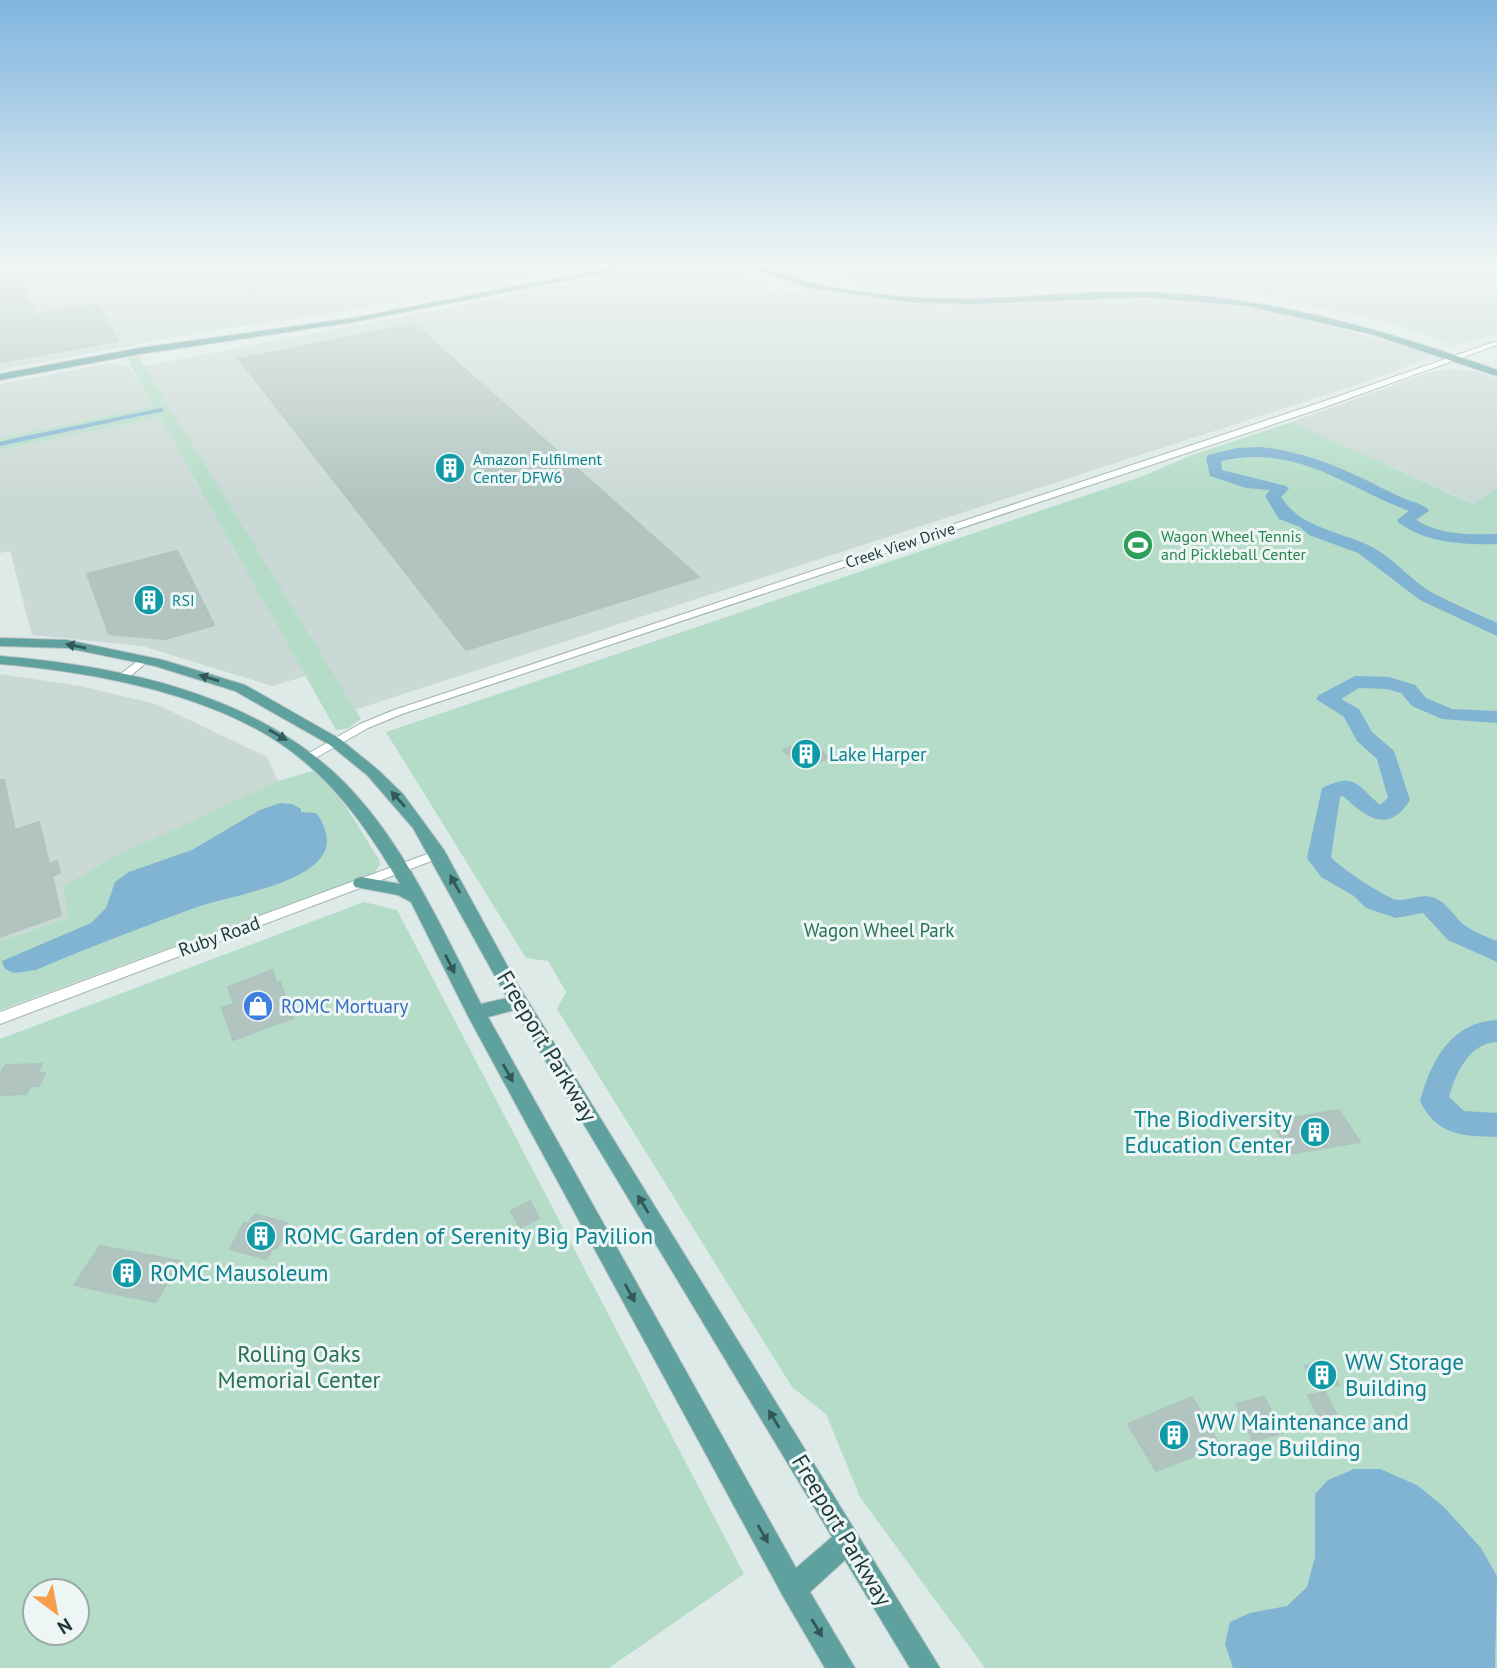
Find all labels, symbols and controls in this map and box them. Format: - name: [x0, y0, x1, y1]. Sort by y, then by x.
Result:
- place label: Amazon Fulfilment Center DFW6: [473, 449, 603, 487]
- building icon: Amazon Fulfilment Center DFW6: [433, 451, 467, 485]
- street label: Creek View Drive: [843, 518, 957, 572]
- place label: Wagon Wheel Tennis and Pickleball Center: [1161, 526, 1307, 564]
- sports icon: Wagon Wheel Tennis and Pickleball Center: [1121, 528, 1155, 562]
- building icon: RSI: [132, 583, 166, 617]
- place label: RSI: [172, 590, 195, 610]
- one-way arrow: [65, 640, 87, 651]
- one-way arrow: [198, 673, 219, 683]
- one-way arrow: [268, 729, 287, 741]
- building icon: Lake Harper: [789, 737, 823, 771]
- place label: Lake Harper: [829, 742, 927, 766]
- one-way arrow: [390, 790, 406, 808]
- one-way arrow: [449, 874, 461, 894]
- street label: Ruby Road: [175, 910, 263, 962]
- park label: Wagon Wheel Park: [804, 918, 954, 942]
- one-way arrow: [444, 954, 456, 974]
- street label: Freeport Parkway: [491, 965, 604, 1127]
- shop icon: ROMC Mortuary: [241, 989, 275, 1023]
- place label: ROMC Mortuary: [281, 994, 408, 1018]
- one-way arrow: [502, 1063, 514, 1082]
- place label: The Biodiversity Education Center: [1124, 1104, 1292, 1159]
- building icon: The Biodiversity Education Center: [1298, 1115, 1332, 1149]
- one-way arrow: [636, 1194, 649, 1213]
- building icon: ROMC Garden of Serenity Big Pavilion: [244, 1219, 278, 1253]
- place label: ROMC Garden of Serenity Big Pavilion: [284, 1221, 653, 1250]
- building icon: ROMC Mausoleum: [110, 1256, 144, 1290]
- place label: ROMC Mausoleum: [150, 1258, 328, 1287]
- one-way arrow: [624, 1284, 636, 1303]
- park label: Rolling Oaks Memorial Center: [218, 1339, 381, 1394]
- place label: WW Storage Building: [1345, 1347, 1464, 1402]
- building icon: WW Storage Building: [1305, 1358, 1339, 1392]
- place label: WW Maintenance and Storage Building: [1197, 1407, 1409, 1462]
- one-way arrow: [768, 1409, 781, 1428]
- building icon: WW Maintenance and Storage Building: [1157, 1418, 1191, 1452]
- street label: Freeport Parkway: [786, 1449, 899, 1611]
- one-way arrow: [757, 1524, 769, 1543]
- north arrow: [21, 1577, 91, 1647]
- text: N: [53, 1613, 77, 1640]
- one-way arrow: [811, 1619, 823, 1638]

